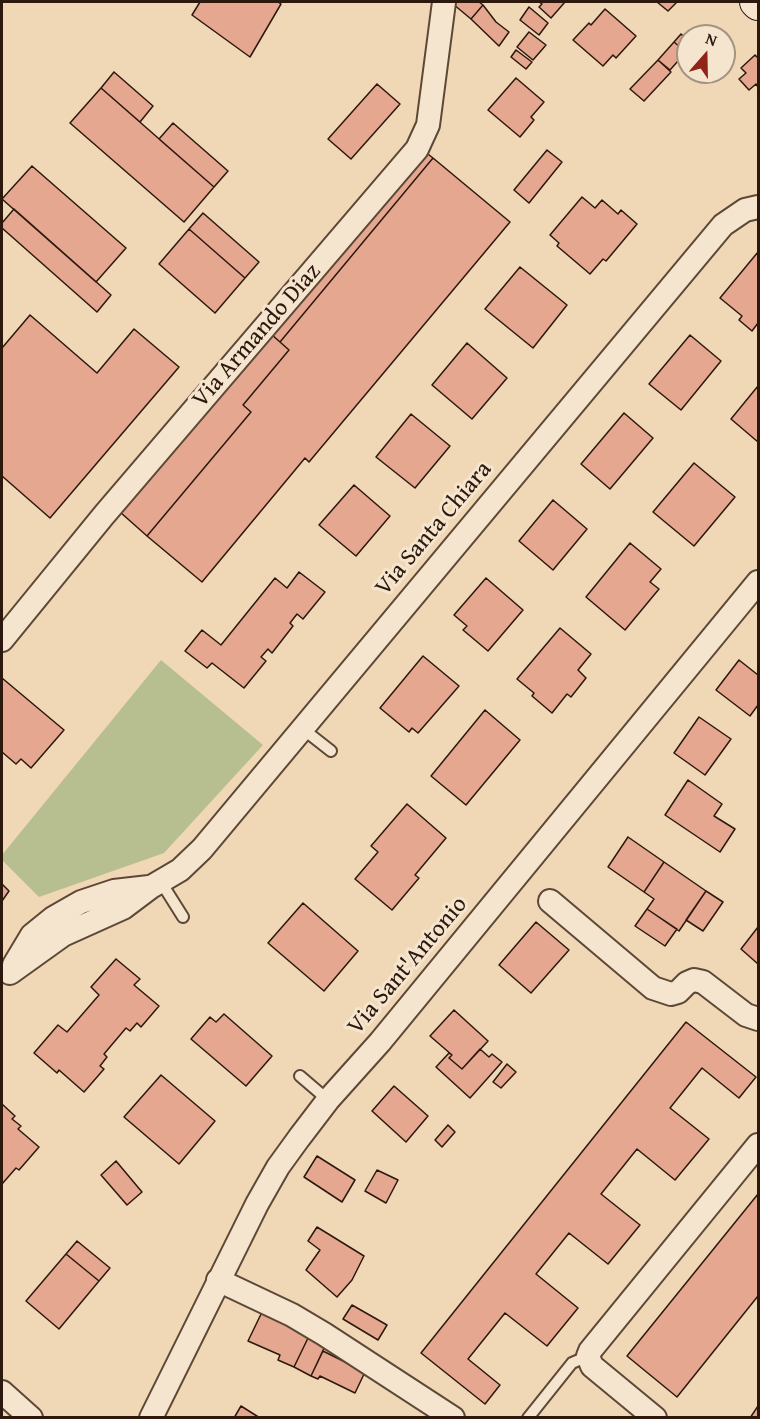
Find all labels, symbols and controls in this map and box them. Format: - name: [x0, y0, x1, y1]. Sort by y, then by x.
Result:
- north arrow: [676, 24, 736, 84]
- text: N: [702, 26, 721, 52]
- street label: Via Armando Diaz: [187, 258, 327, 414]
- street label: Via Santa Chiara: [370, 456, 498, 602]
- street label: Via Sant'Antonio: [342, 891, 474, 1041]

